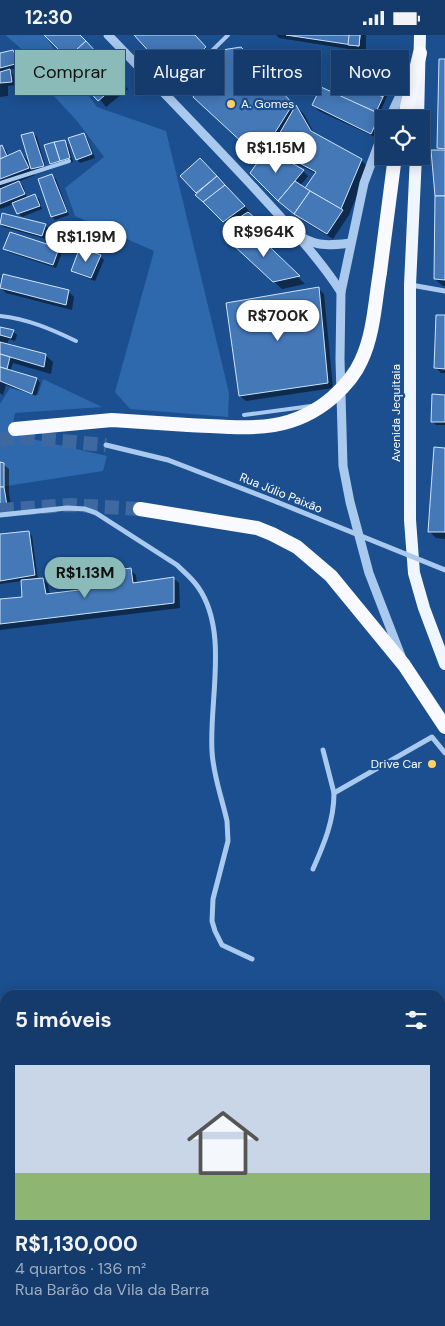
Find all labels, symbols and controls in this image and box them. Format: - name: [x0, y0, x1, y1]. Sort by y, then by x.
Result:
- text: 12:30: [25, 5, 73, 30]
- chip: Comprar: [15, 50, 125, 95]
- chip: Alugar: [135, 50, 224, 95]
- chip: Filtros: [234, 50, 321, 95]
- chip: Novo: [331, 50, 409, 95]
- place label: A. Gomes: [241, 96, 294, 112]
- marker: A. Gomes: [225, 98, 237, 110]
- map controls: [375, 110, 430, 165]
- button: locate: [375, 110, 430, 165]
- pin: R$1.15M: [230, 131, 322, 174]
- text: R$1.15M: [246, 137, 306, 158]
- pin: R$964K: [223, 215, 305, 258]
- pin: R$1.19M: [40, 221, 132, 263]
- text: R$964K: [234, 221, 294, 242]
- text: R$1.19M: [56, 226, 116, 247]
- pin: R$700K: [237, 299, 319, 342]
- text: R$700K: [247, 305, 309, 326]
- street label: Avenida Jequitaia: [388, 364, 404, 462]
- street label: Rua Júlio Paixão: [237, 469, 325, 517]
- pin: R$1.13M: [39, 557, 131, 599]
- text: R$1.13M: [56, 562, 114, 583]
- place label: Drive Car: [371, 756, 423, 772]
- marker: Drive Car: [426, 758, 438, 770]
- text: 5 imóveis: [15, 1006, 112, 1034]
- icon: filters: [402, 1006, 430, 1034]
- icon: home: [178, 1098, 268, 1188]
- text: R$1,130,000: [15, 1230, 138, 1258]
- text: 4 quartos · 136 m²: [15, 1258, 146, 1279]
- text: Rua Barão da Vila da Barra: [15, 1279, 209, 1300]

